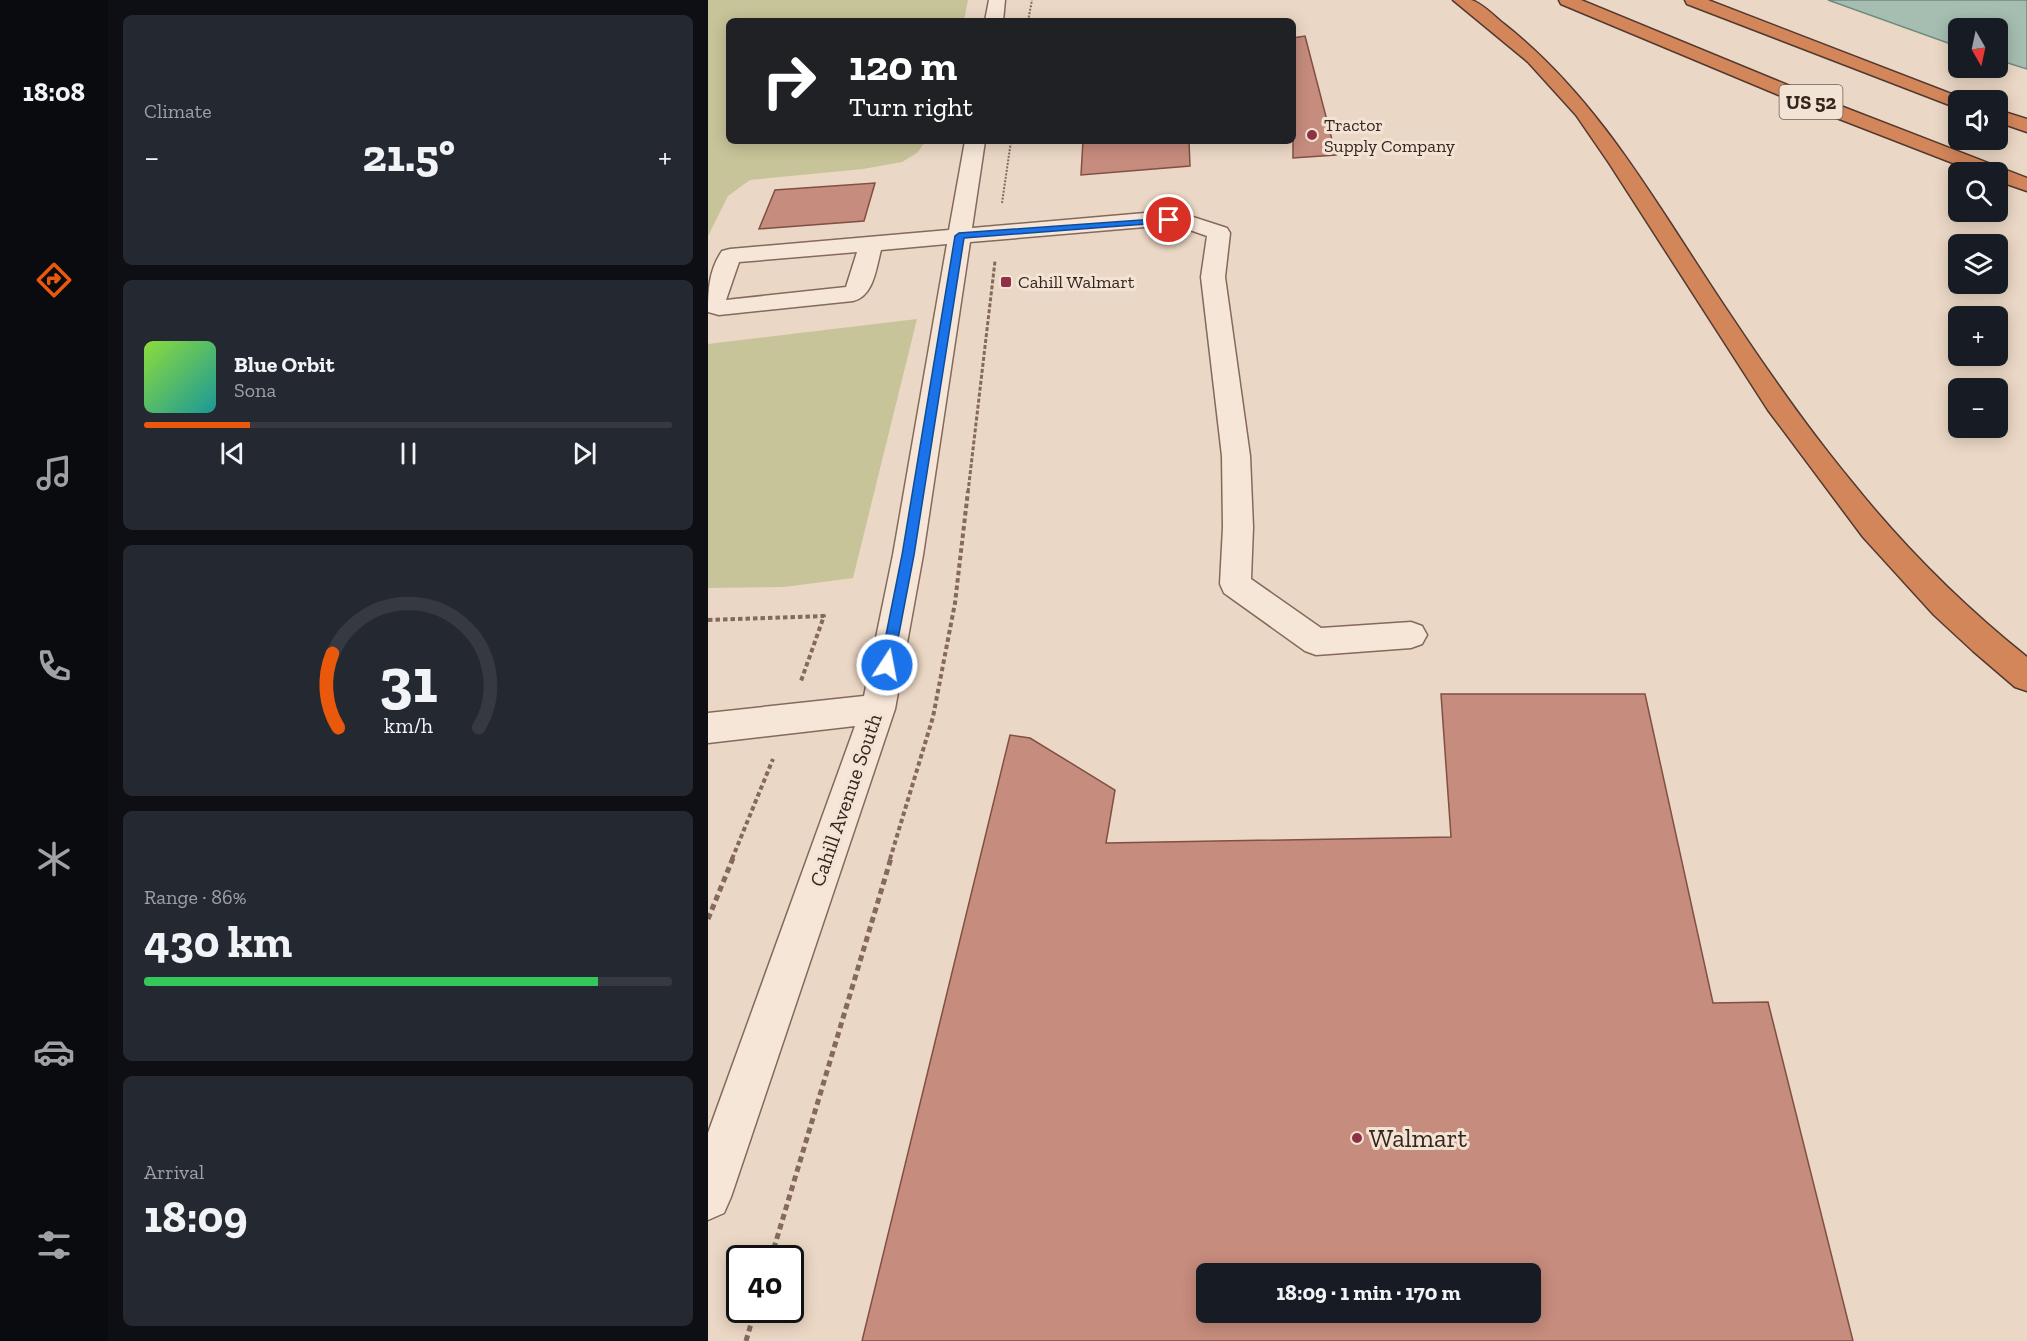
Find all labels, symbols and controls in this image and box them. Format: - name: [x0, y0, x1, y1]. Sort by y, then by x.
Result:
- north arrow: [1948, 18, 2008, 78]
- map controls: [1948, 18, 2008, 438]
- text: 120 m: [849, 40, 957, 91]
- icon: right: [750, 42, 828, 120]
- text: 18:08: [23, 76, 85, 108]
- road number: US 52: [1780, 85, 1842, 119]
- button: sound: [1948, 90, 2008, 150]
- text: Turn right: [849, 91, 973, 123]
- text: Climate: [144, 99, 212, 123]
- place label: Tractor Supply Company: [1324, 114, 1456, 157]
- marker: Tractor Supply Company: [1305, 128, 1319, 142]
- text: 21.5°: [363, 129, 455, 183]
- text: −: [144, 137, 159, 176]
- text: +: [658, 137, 672, 176]
- button: search: [1948, 162, 2008, 222]
- pin: [1143, 194, 1194, 245]
- icon: arrive: [1152, 203, 1185, 236]
- button: layers: [1948, 234, 2008, 294]
- icon: directions: [33, 259, 75, 301]
- place label: Cahill Walmart: [1018, 271, 1135, 293]
- marker: Cahill Walmart: [999, 275, 1013, 289]
- button: +: [1948, 306, 2008, 366]
- text: Blue Orbit: [234, 351, 334, 378]
- text: Sona: [234, 378, 276, 402]
- button: −: [1948, 378, 2008, 438]
- icon: previous: [216, 437, 249, 470]
- icon: pause: [392, 437, 425, 470]
- icon: next: [568, 437, 601, 470]
- icon: music: [33, 452, 75, 494]
- position arrow: [855, 633, 919, 697]
- text: 31: [379, 643, 437, 718]
- icon: phone: [33, 645, 75, 687]
- street label: Cahill Avenue South: [804, 710, 887, 890]
- text: km/h: [384, 713, 432, 738]
- icon: climate: [33, 838, 75, 880]
- text: Range · 86%: [144, 885, 246, 909]
- text: 430 km: [144, 915, 292, 969]
- icon: car: [33, 1031, 75, 1073]
- place label: Walmart: [1369, 1122, 1468, 1154]
- marker: Walmart: [1350, 1131, 1364, 1145]
- text: Arrival: [144, 1160, 204, 1184]
- text: 18:09: [144, 1190, 248, 1244]
- icon: filters: [33, 1224, 75, 1266]
- speed limit sign: 40: [726, 1245, 804, 1323]
- text: 18:09 · 1 min · 170 m: [1276, 1279, 1461, 1306]

